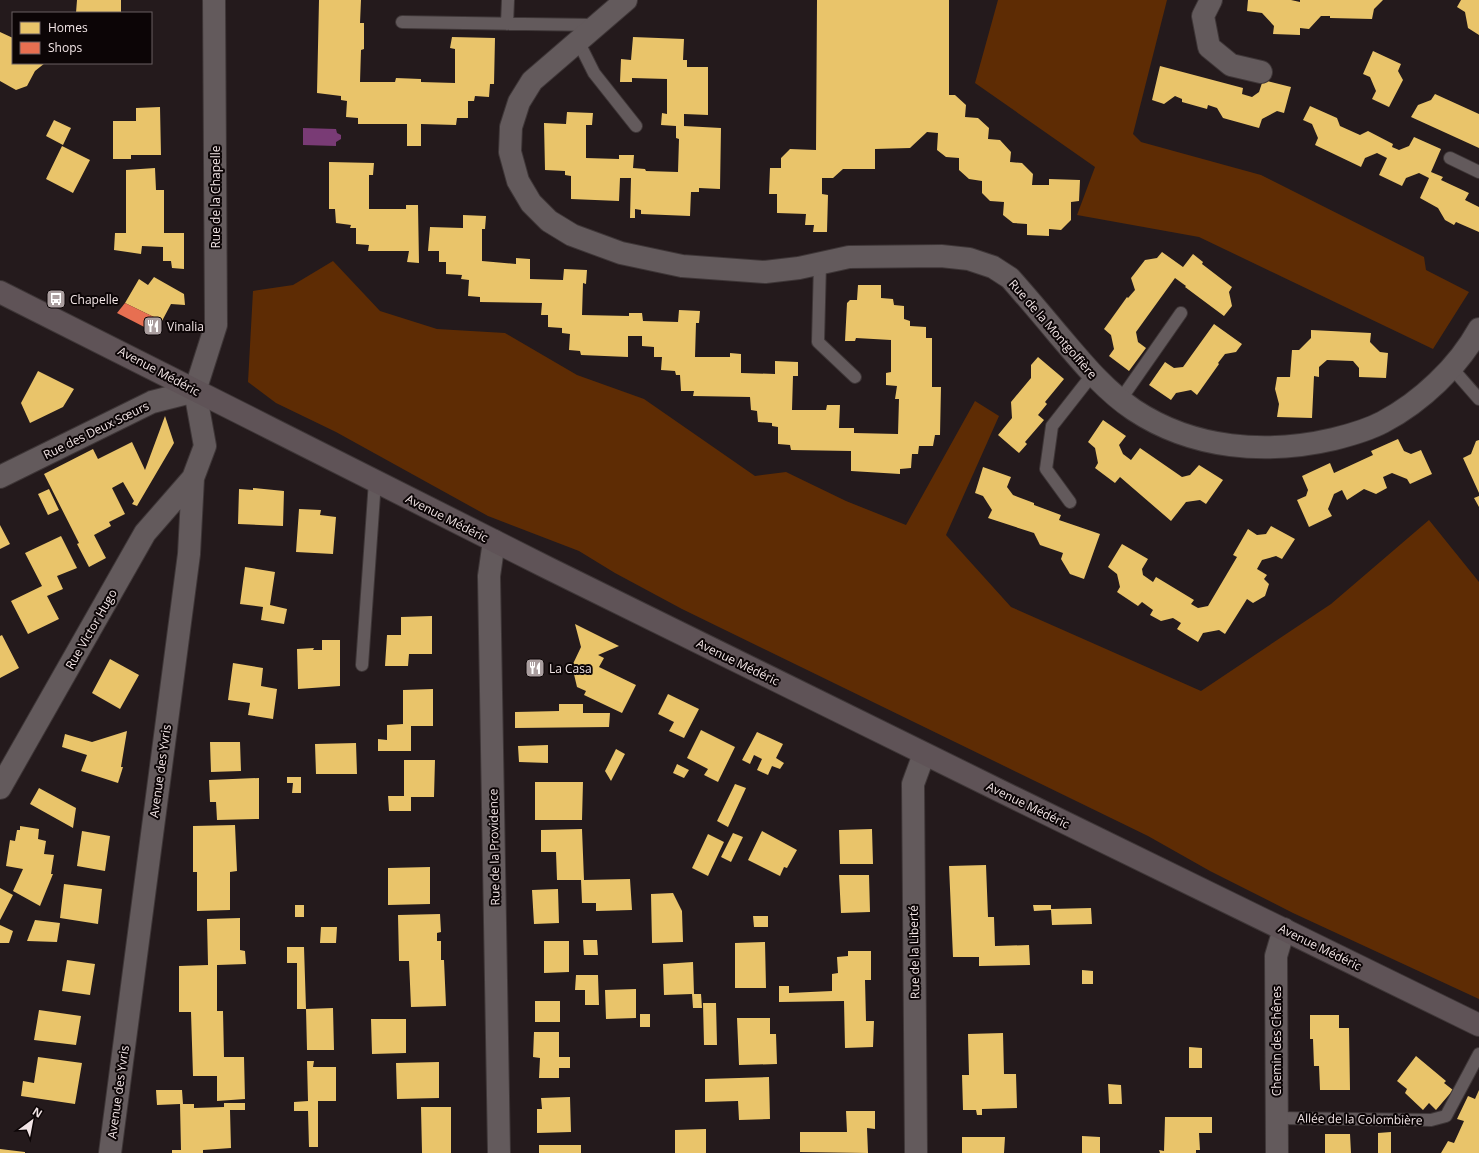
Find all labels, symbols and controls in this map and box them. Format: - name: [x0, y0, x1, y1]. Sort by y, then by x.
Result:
- legend: [12, 12, 152, 64]
- text: Homes: [48, 19, 88, 36]
- text: Shops: [48, 39, 83, 56]
- street label: Rue de la Chapelle: [207, 145, 224, 249]
- street label: Rue de la Montgolfière: [1005, 276, 1101, 383]
- bus stop icon: Chapelle: [45, 288, 67, 310]
- place label: Chapelle: [70, 291, 119, 308]
- restaurant icon: Vinalia: [142, 315, 164, 337]
- place label: Vinalia: [167, 318, 204, 335]
- street label: Avenue Médéric: [115, 342, 203, 400]
- street label: Rue des Deux Sœurs: [40, 397, 152, 463]
- street label: Avenue Médéric: [403, 490, 491, 546]
- street label: Rue Victor Hugo: [61, 586, 121, 672]
- street label: Avenue Médéric: [694, 635, 782, 690]
- restaurant icon: La Casa: [524, 657, 546, 679]
- place label: La Casa: [549, 660, 592, 677]
- street label: Avenue des Yvris: [145, 723, 175, 819]
- street label: Avenue Médéric: [984, 778, 1072, 833]
- street label: Rue de la Providence: [484, 788, 504, 906]
- street label: Rue de la Liberté: [905, 905, 923, 999]
- street label: Avenue Médéric: [1276, 920, 1364, 975]
- street label: Chemin des Chênes: [1268, 985, 1285, 1096]
- street label: Avenue des Yvris: [103, 1044, 133, 1140]
- north arrow: [12, 1101, 52, 1141]
- text: N: [30, 1103, 45, 1121]
- street label: Allée de la Colombière: [1297, 1109, 1423, 1129]

